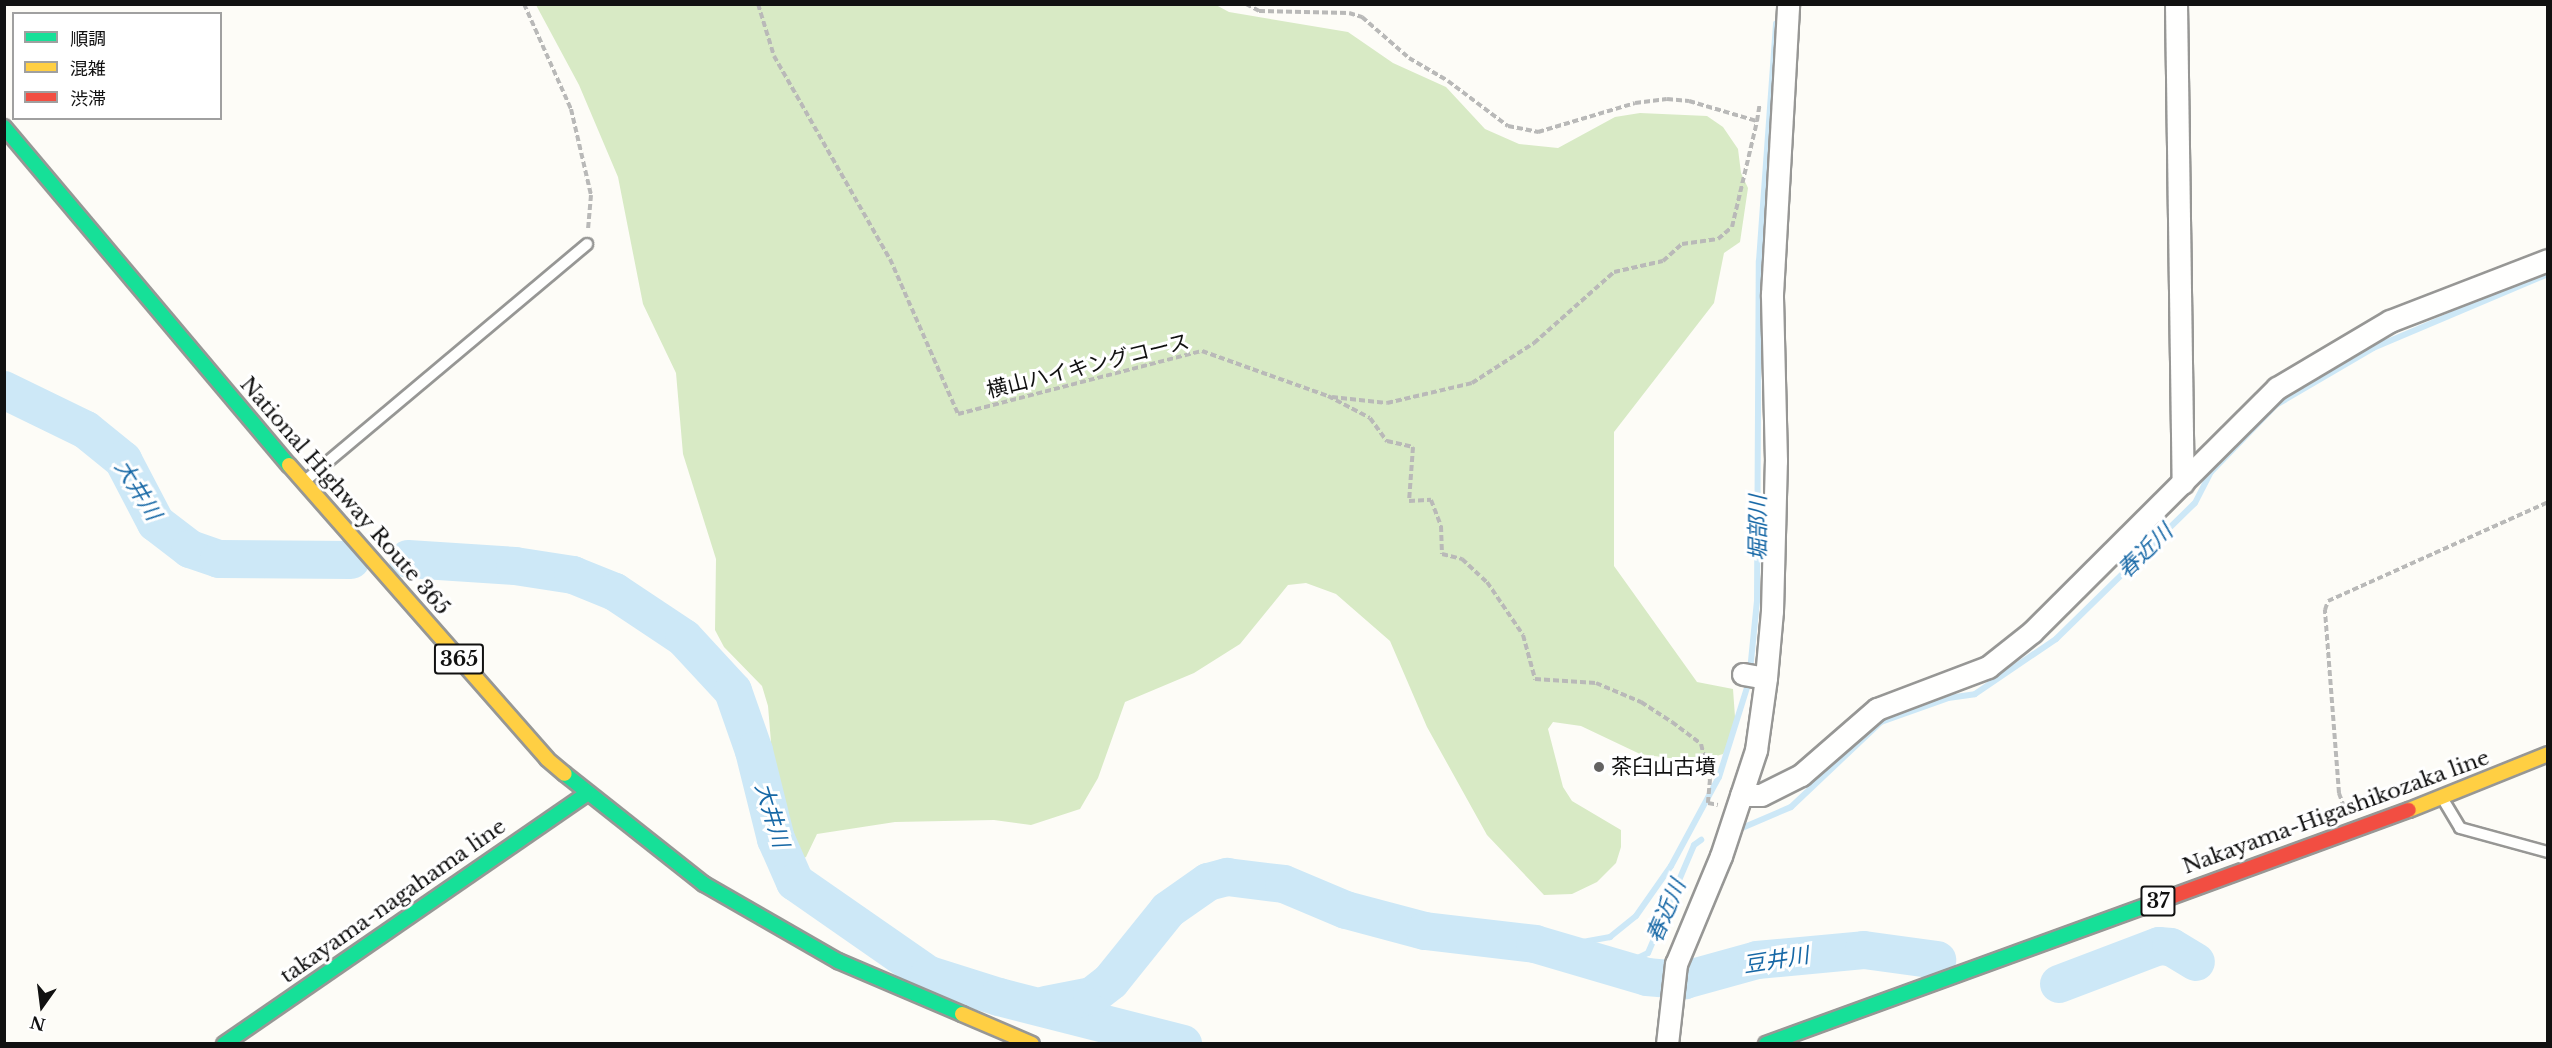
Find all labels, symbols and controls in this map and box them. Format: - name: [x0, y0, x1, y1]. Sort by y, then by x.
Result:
- legend: [12, 12, 222, 120]
- text: 順調: [70, 28, 106, 50]
- text: 混雑: [70, 58, 106, 80]
- text: 渋滞: [70, 88, 106, 110]
- street label: 横山ハイキングコース: [983, 328, 1193, 404]
- street label: National Highway Route 365: [235, 372, 455, 620]
- water label: 大井川: [109, 455, 167, 525]
- water label: 堀部川: [1745, 495, 1771, 561]
- water label: 春近川: [2112, 519, 2178, 583]
- road number: 365: [434, 642, 484, 676]
- street label: Nakayama-Higashikozaka line: [2179, 745, 2493, 879]
- place label: 茶臼山古墳: [1611, 754, 1716, 780]
- marker: 茶臼山古墳: [1592, 760, 1606, 774]
- water label: 大井川: [750, 780, 794, 850]
- street label: takayama-nagahama line: [275, 813, 511, 989]
- water label: 春近川: [1641, 875, 1691, 947]
- road number: 37: [2140, 884, 2176, 918]
- water label: 豆井川: [1741, 942, 1811, 978]
- north arrow: [12, 976, 72, 1036]
- text: N: [28, 1012, 47, 1035]

